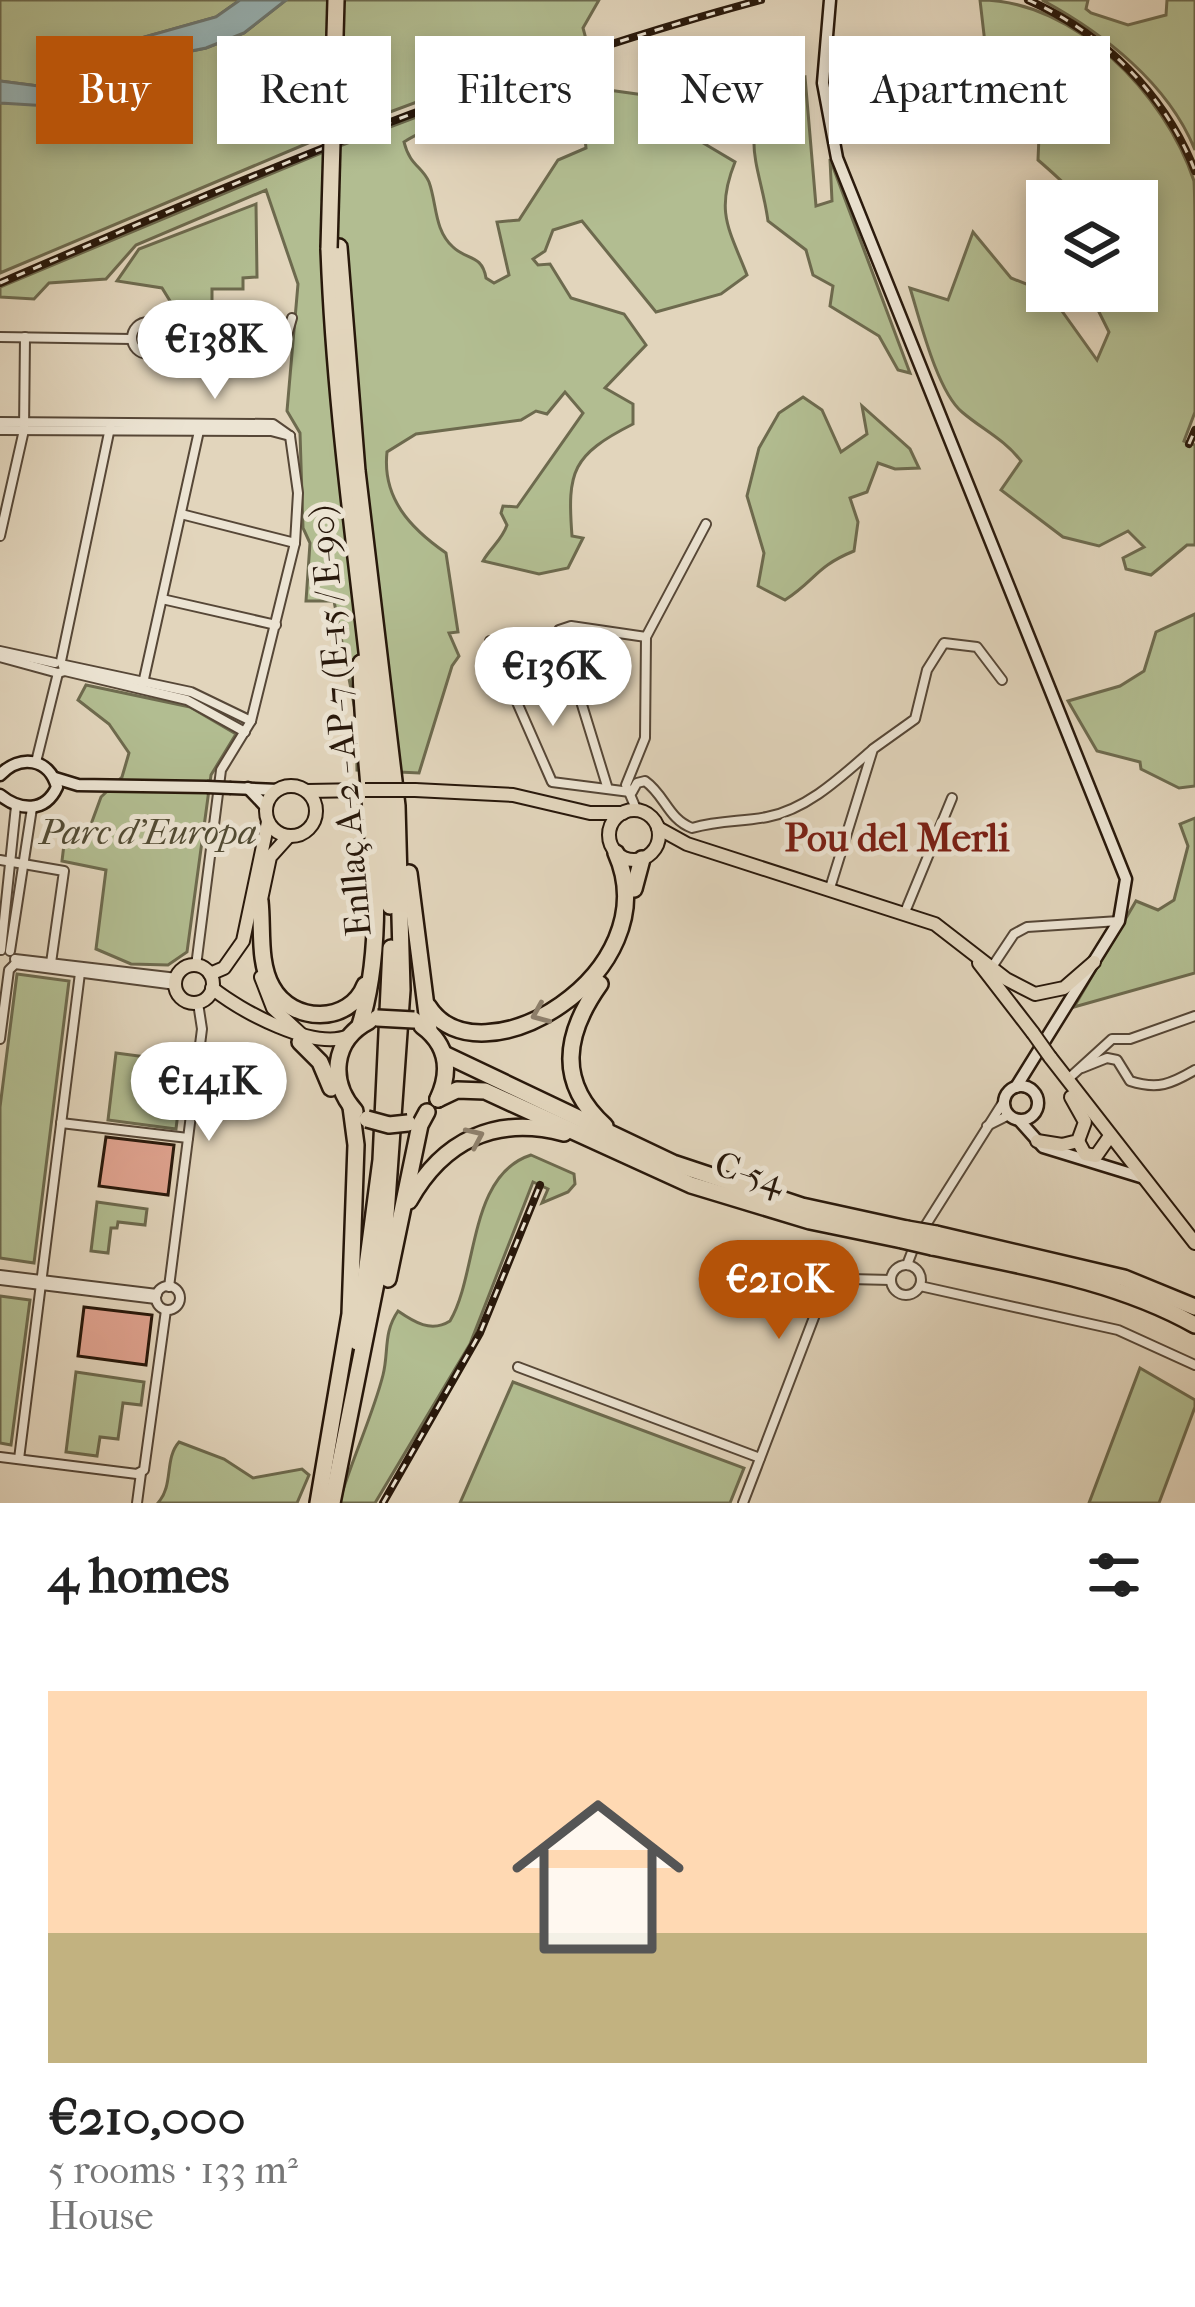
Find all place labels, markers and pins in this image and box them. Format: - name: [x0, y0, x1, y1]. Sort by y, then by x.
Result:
- pin: €138K: [131, 300, 299, 402]
- pin: €136K: [469, 627, 637, 729]
- pin: €141K: [125, 1042, 293, 1144]
- pin: €210K: [695, 1240, 863, 1342]

